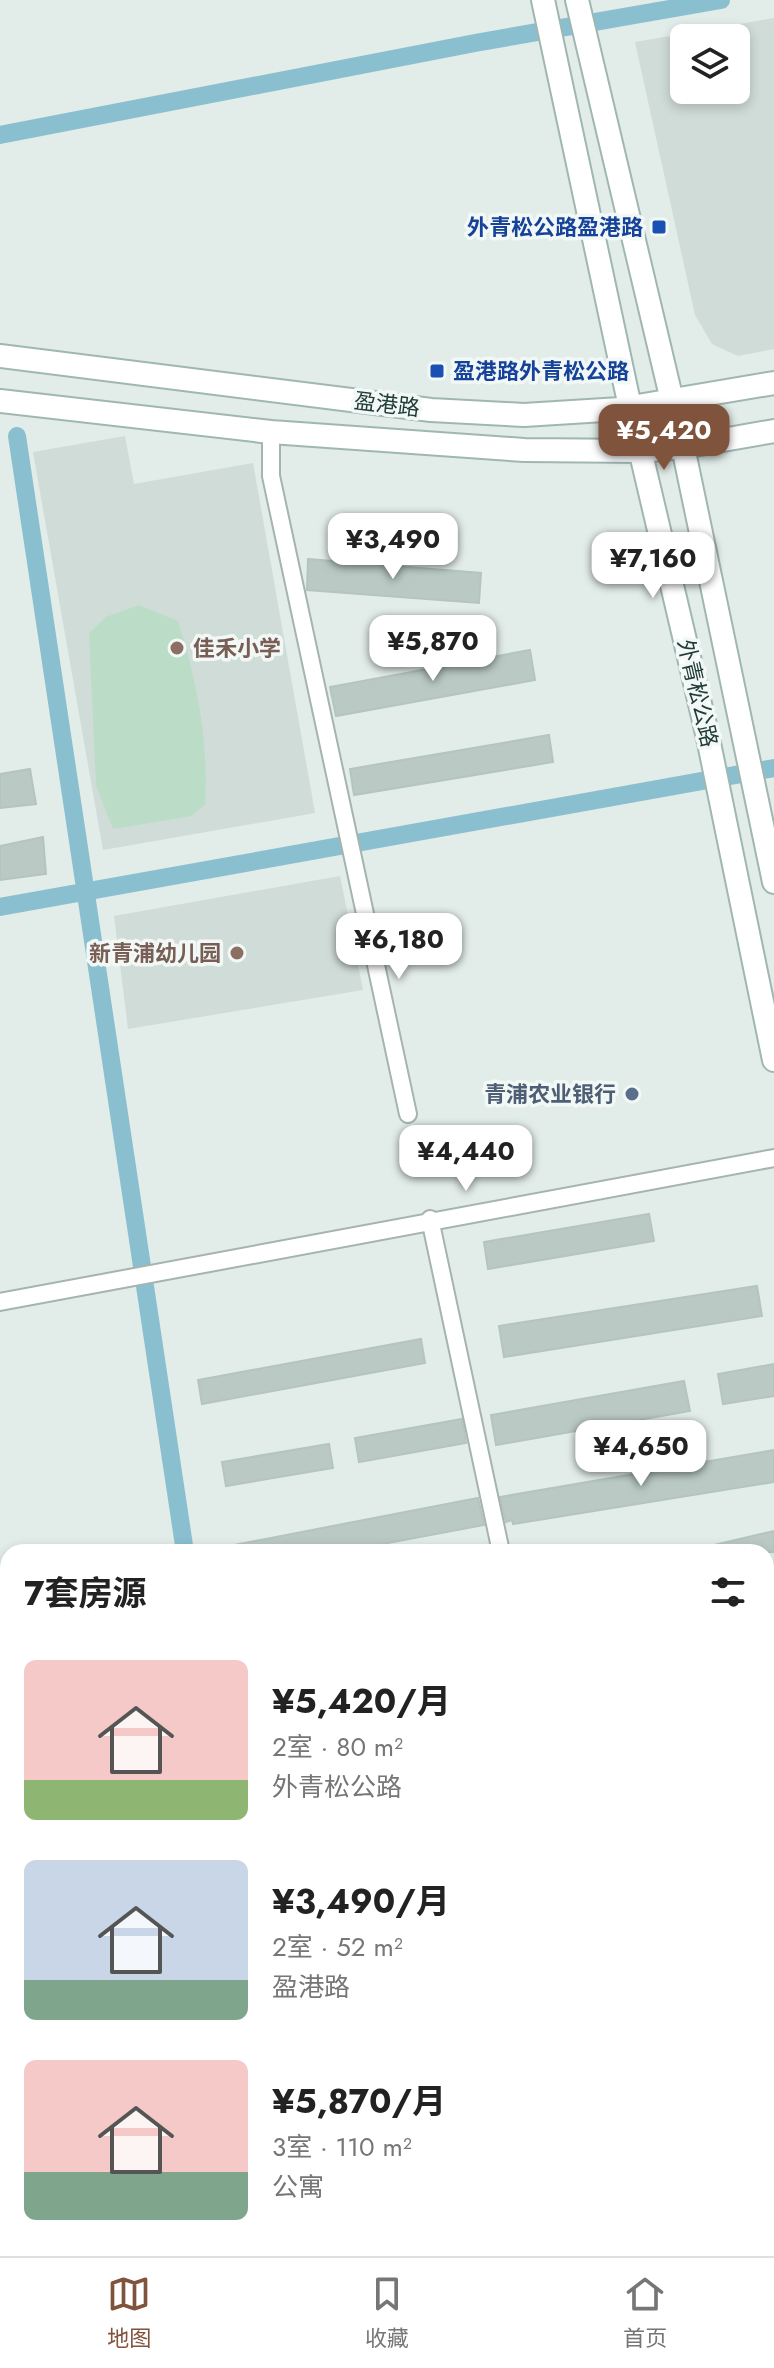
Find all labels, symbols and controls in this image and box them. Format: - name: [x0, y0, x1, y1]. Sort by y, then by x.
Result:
- map controls: [670, 24, 750, 104]
- button: layers: [670, 24, 750, 104]
- place label: 外青松公路盈港路: [467, 211, 643, 243]
- marker: 外青松公路盈港路: [650, 218, 668, 236]
- place label: 盈港路外青松公路: [453, 355, 629, 387]
- marker: 盈港路外青松公路: [428, 362, 446, 380]
- street label: 盈港路: [352, 384, 422, 424]
- pin: ¥5,420: [599, 404, 729, 472]
- text: ¥5,420: [616, 411, 712, 449]
- pin: ¥3,490: [328, 513, 458, 581]
- text: ¥3,490: [346, 520, 440, 558]
- pin: ¥7,160: [588, 532, 718, 600]
- text: ¥7,160: [610, 539, 696, 577]
- pin: ¥5,870: [368, 615, 498, 683]
- text: ¥5,870: [387, 622, 479, 660]
- place label: 佳禾小学: [193, 632, 281, 664]
- street label: 外青松公路: [670, 636, 726, 750]
- marker: 佳禾小学: [168, 639, 186, 657]
- pin: ¥6,180: [334, 913, 464, 981]
- text: ¥6,180: [354, 920, 444, 958]
- place label: 新青浦幼儿园: [89, 937, 221, 969]
- marker: 新青浦幼儿园: [228, 944, 246, 962]
- place label: 青浦农业银行: [484, 1078, 616, 1110]
- marker: 青浦农业银行: [623, 1085, 641, 1103]
- pin: ¥4,440: [401, 1125, 531, 1193]
- text: ¥4,440: [417, 1132, 515, 1170]
- pin: ¥4,650: [576, 1420, 706, 1488]
- text: ¥4,650: [593, 1427, 689, 1465]
- text: 7套房源: [24, 1569, 147, 1618]
- icon: filters: [706, 1570, 750, 1614]
- text: ¥5,420/月: [272, 1677, 451, 1726]
- icon: home: [88, 1692, 184, 1788]
- text: 2室 · 80 m²: [272, 1728, 403, 1766]
- text: 外青松公路: [272, 1768, 402, 1806]
- text: ¥3,490/月: [272, 1877, 450, 1926]
- icon: home: [88, 1892, 184, 1988]
- text: 2室 · 52 m²: [272, 1928, 403, 1966]
- text: 盈港路: [272, 1968, 350, 2006]
- text: ¥5,870/月: [272, 2077, 446, 2126]
- icon: home: [88, 2092, 184, 2188]
- text: 3室 · 110 m²: [272, 2128, 412, 2166]
- text: 公寓: [272, 2168, 324, 2206]
- tab: 地图: [107, 2272, 151, 2354]
- tab: 收藏: [365, 2272, 409, 2354]
- tab: 首页: [623, 2272, 667, 2354]

